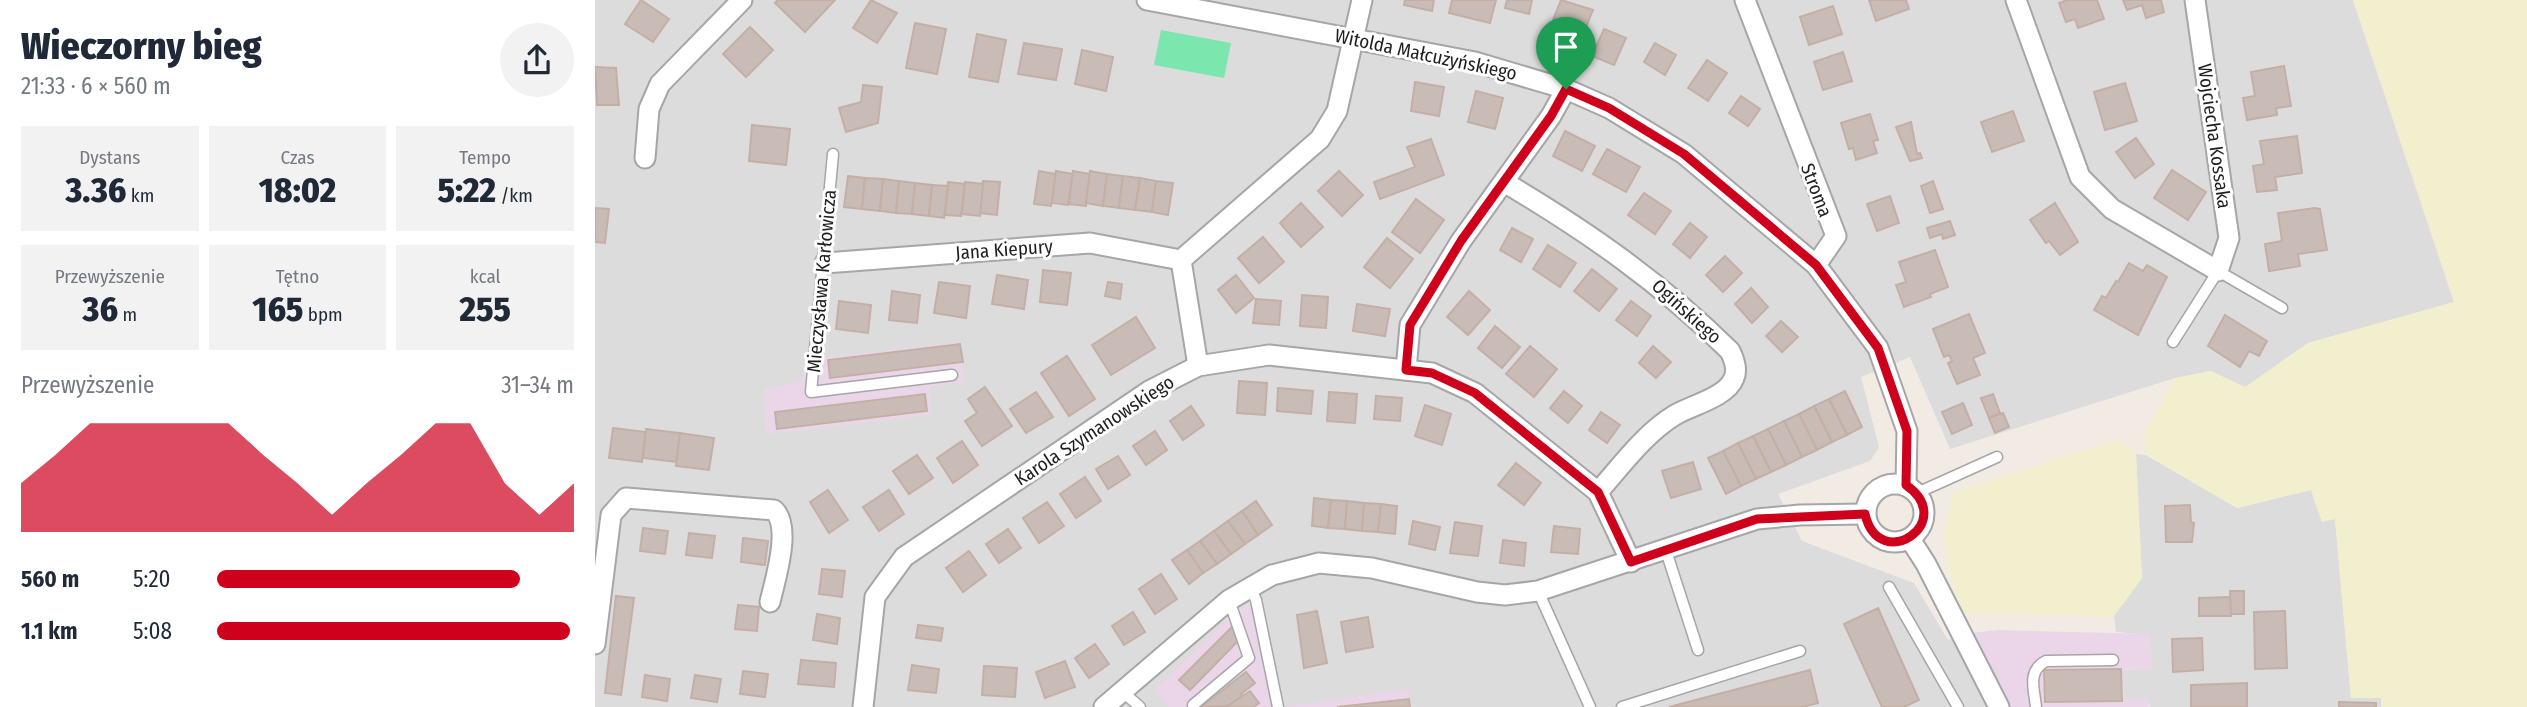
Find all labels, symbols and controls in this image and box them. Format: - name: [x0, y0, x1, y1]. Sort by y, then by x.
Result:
- pin: [1536, 17, 1596, 89]
- text: Wieczorny bieg: [21, 23, 262, 69]
- button: share: [500, 23, 574, 97]
- street label: Witolda Małcużyńskiego: [1333, 24, 1519, 85]
- icon: arrive: [1547, 28, 1585, 66]
- street label: Wojciecha Kossaka: [2193, 62, 2236, 210]
- text: 21:33 · 6 × 560 m: [21, 72, 171, 100]
- text: Dystans: [79, 146, 140, 169]
- text: Czas: [280, 146, 315, 169]
- text: Tempo: [459, 146, 511, 169]
- street label: Stroma: [1796, 160, 1837, 220]
- text: 3.36: [65, 169, 126, 211]
- text: 18:02: [259, 169, 336, 211]
- text: 5:22: [437, 169, 496, 211]
- text: km: [126, 184, 154, 207]
- text: /km: [496, 184, 533, 207]
- street label: Mieczysława Karłowicza: [802, 189, 841, 373]
- street label: Jana Kiepury: [955, 235, 1054, 264]
- text: Przewyższenie: [55, 265, 165, 288]
- text: Tętno: [276, 265, 319, 288]
- text: kcal: [470, 265, 501, 288]
- street label: Ogińskiego: [1647, 274, 1726, 349]
- text: 36: [83, 288, 118, 330]
- text: 165: [252, 288, 303, 330]
- text: 255: [459, 288, 511, 330]
- text: m: [118, 303, 137, 326]
- text: bpm: [303, 303, 343, 326]
- street label: Karola Szymanowskiego: [1010, 370, 1178, 491]
- text: Przewyższenie: [21, 371, 154, 399]
- text: 31–34 m: [501, 371, 574, 399]
- text: 560 m: [21, 565, 79, 593]
- text: 5:20: [133, 565, 171, 593]
- text: 1.1 km: [21, 617, 77, 645]
- text: 5:08: [133, 617, 172, 645]

